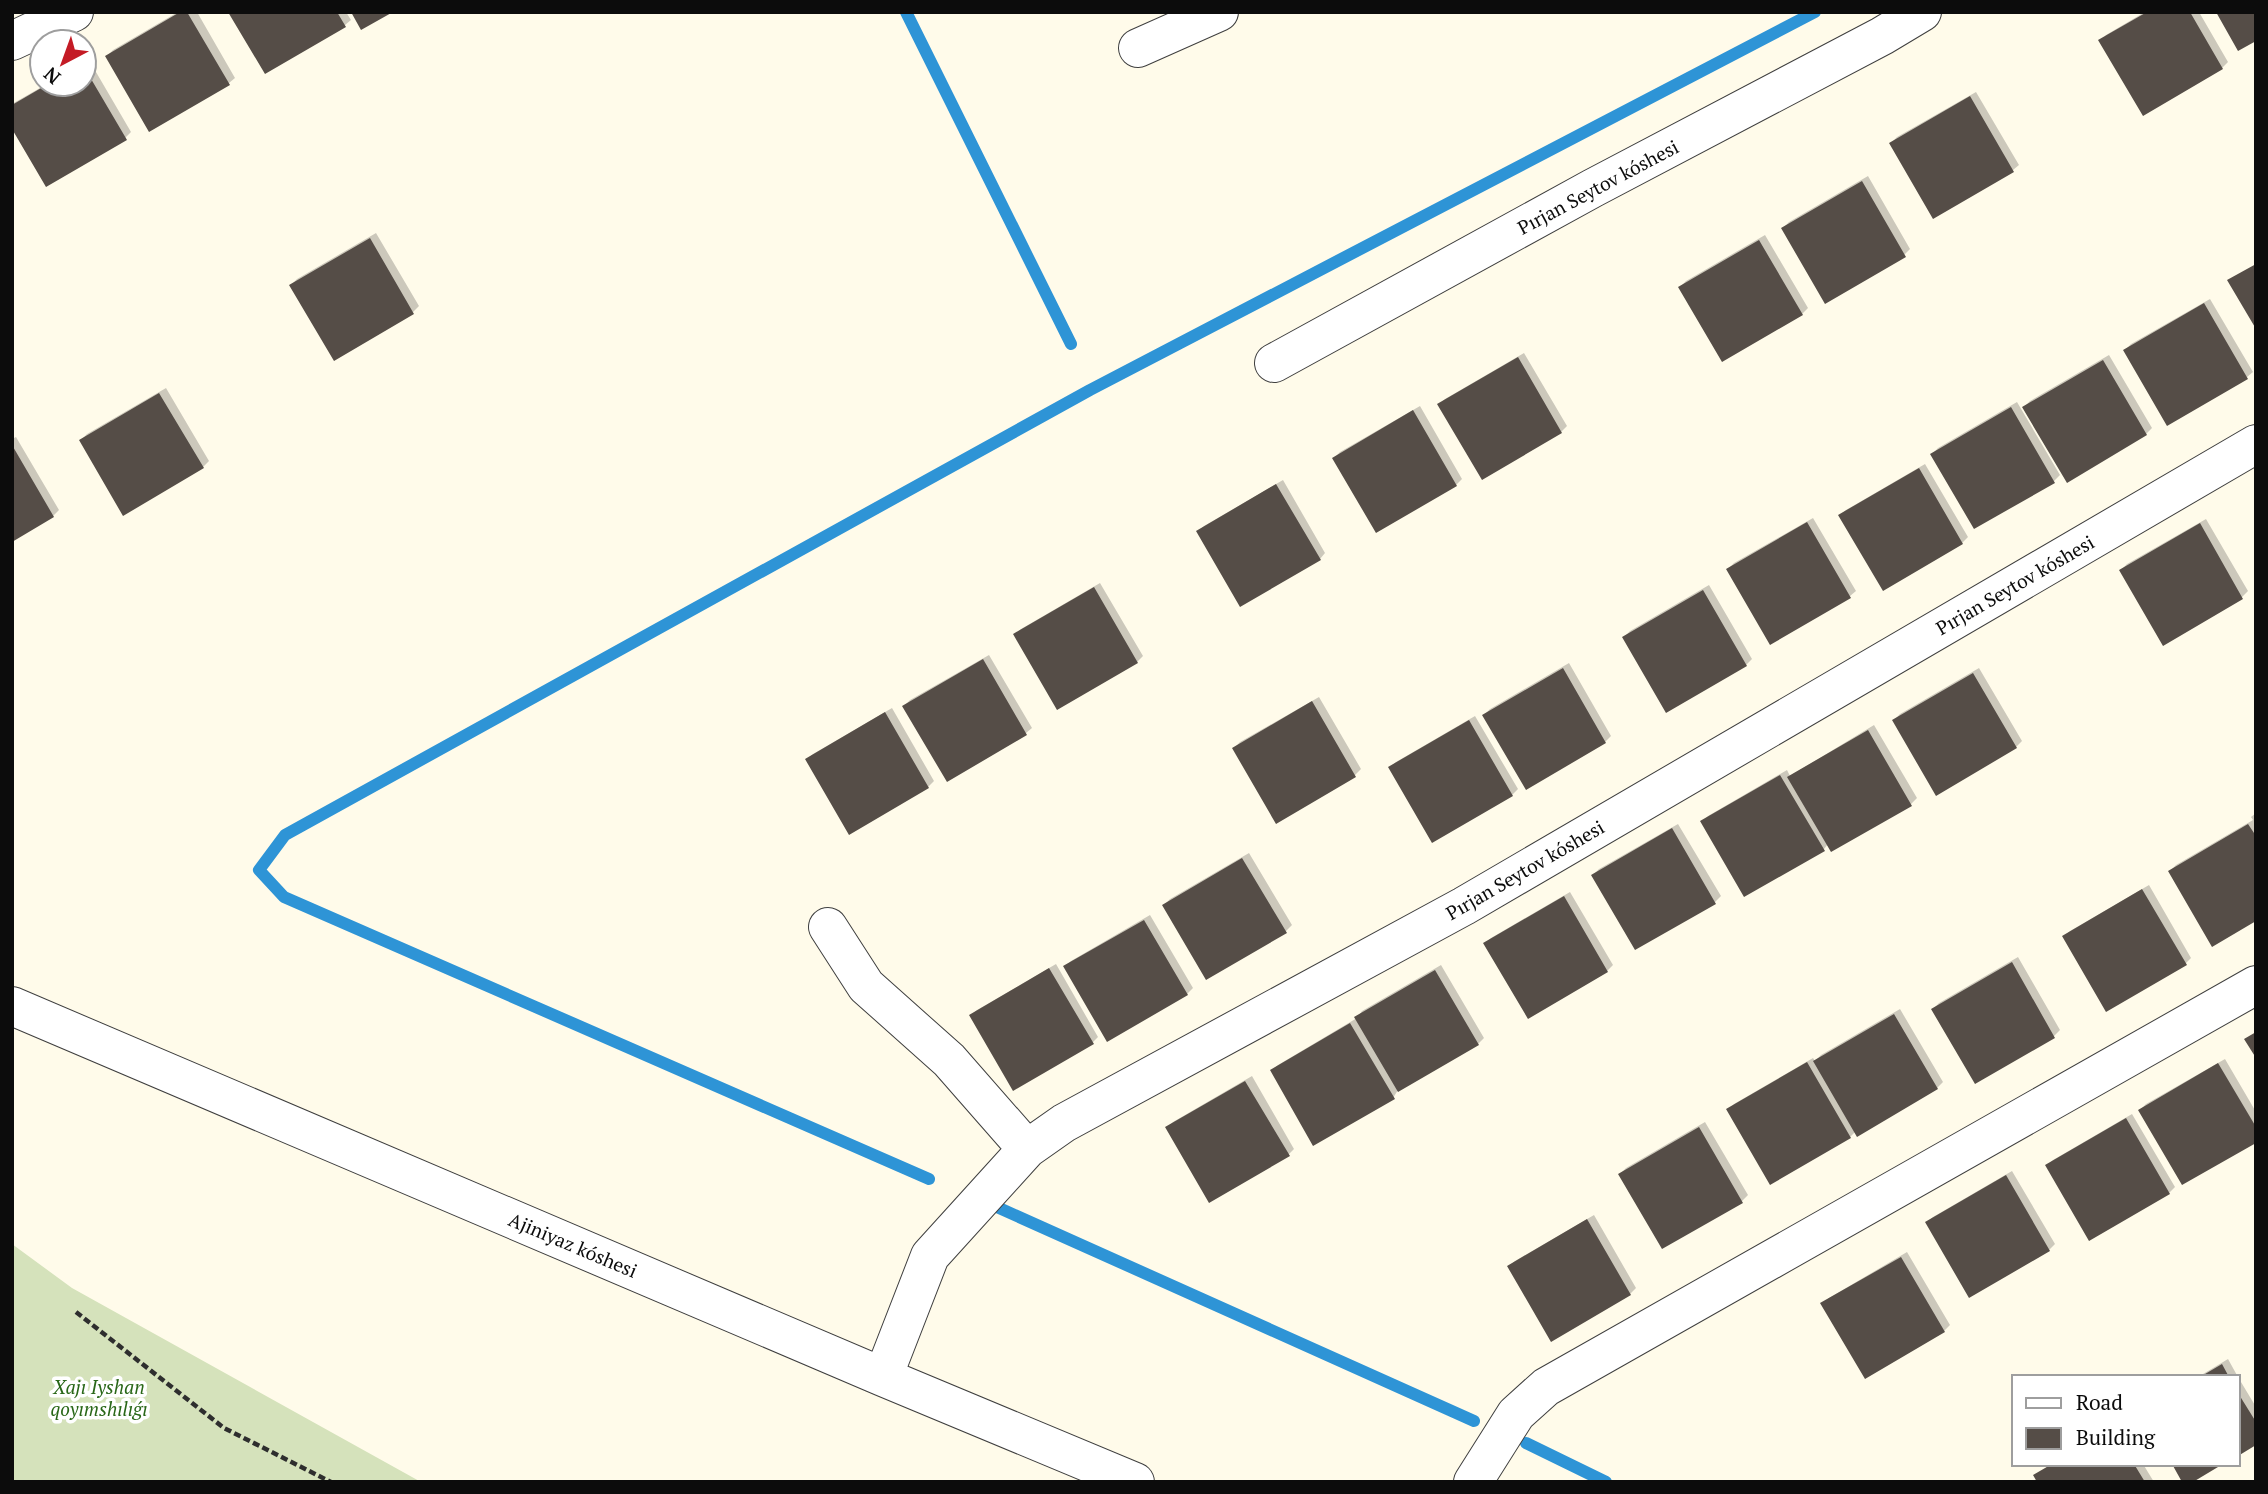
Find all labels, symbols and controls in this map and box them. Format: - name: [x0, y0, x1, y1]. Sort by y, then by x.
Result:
- north arrow: [28, 28, 98, 98]
- text: N: [37, 62, 65, 90]
- street label: Pırjan Seytov kóshesi: [1513, 134, 1683, 240]
- street label: Pırjan Seytov kóshesi: [1931, 529, 2098, 640]
- street label: Pırjan Seytov kóshesi: [1441, 814, 1608, 925]
- street label: Ajiniyaz kóshesi: [505, 1206, 641, 1283]
- park label: Xajı Iyshan qoyımshılıǵı: [50, 1374, 148, 1421]
- legend: [2012, 1375, 2240, 1466]
- text: Road: [2076, 1388, 2123, 1416]
- text: Building: [2076, 1423, 2156, 1451]

